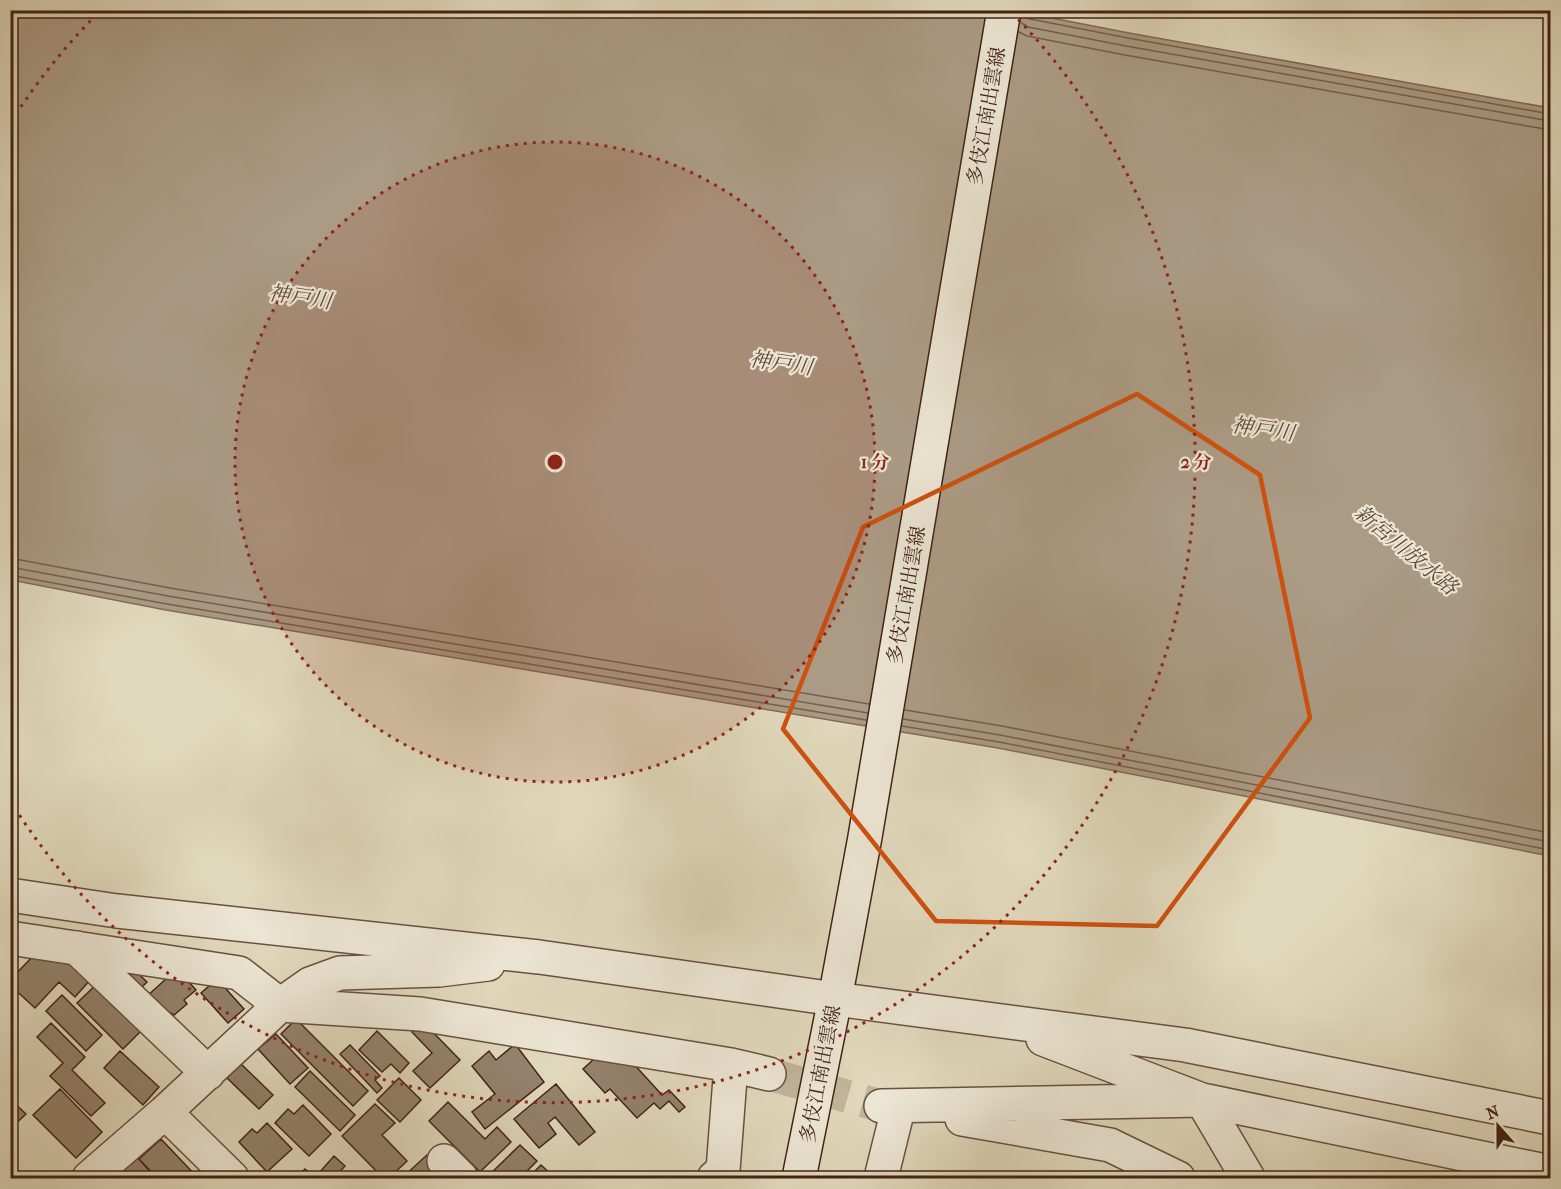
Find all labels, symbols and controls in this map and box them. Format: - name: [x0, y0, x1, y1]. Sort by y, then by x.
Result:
- street label: 多伎江南出雲線: [963, 45, 1010, 187]
- water label: 神戸川: [267, 281, 335, 314]
- water label: 神戸川: [748, 347, 816, 380]
- water label: 神戸川: [1230, 413, 1298, 446]
- centre of rings: [545, 452, 565, 472]
- text: 1 分: [861, 452, 889, 473]
- text: 2 分: [1180, 452, 1212, 473]
- water label: 新宮川放水路: [1350, 500, 1464, 601]
- street label: 多伎江南出雲線: [883, 524, 930, 666]
- street label: 多伎江南出雲線: [796, 1003, 845, 1145]
- north arrow: [1468, 1096, 1528, 1156]
- text: N: [1484, 1101, 1503, 1124]

